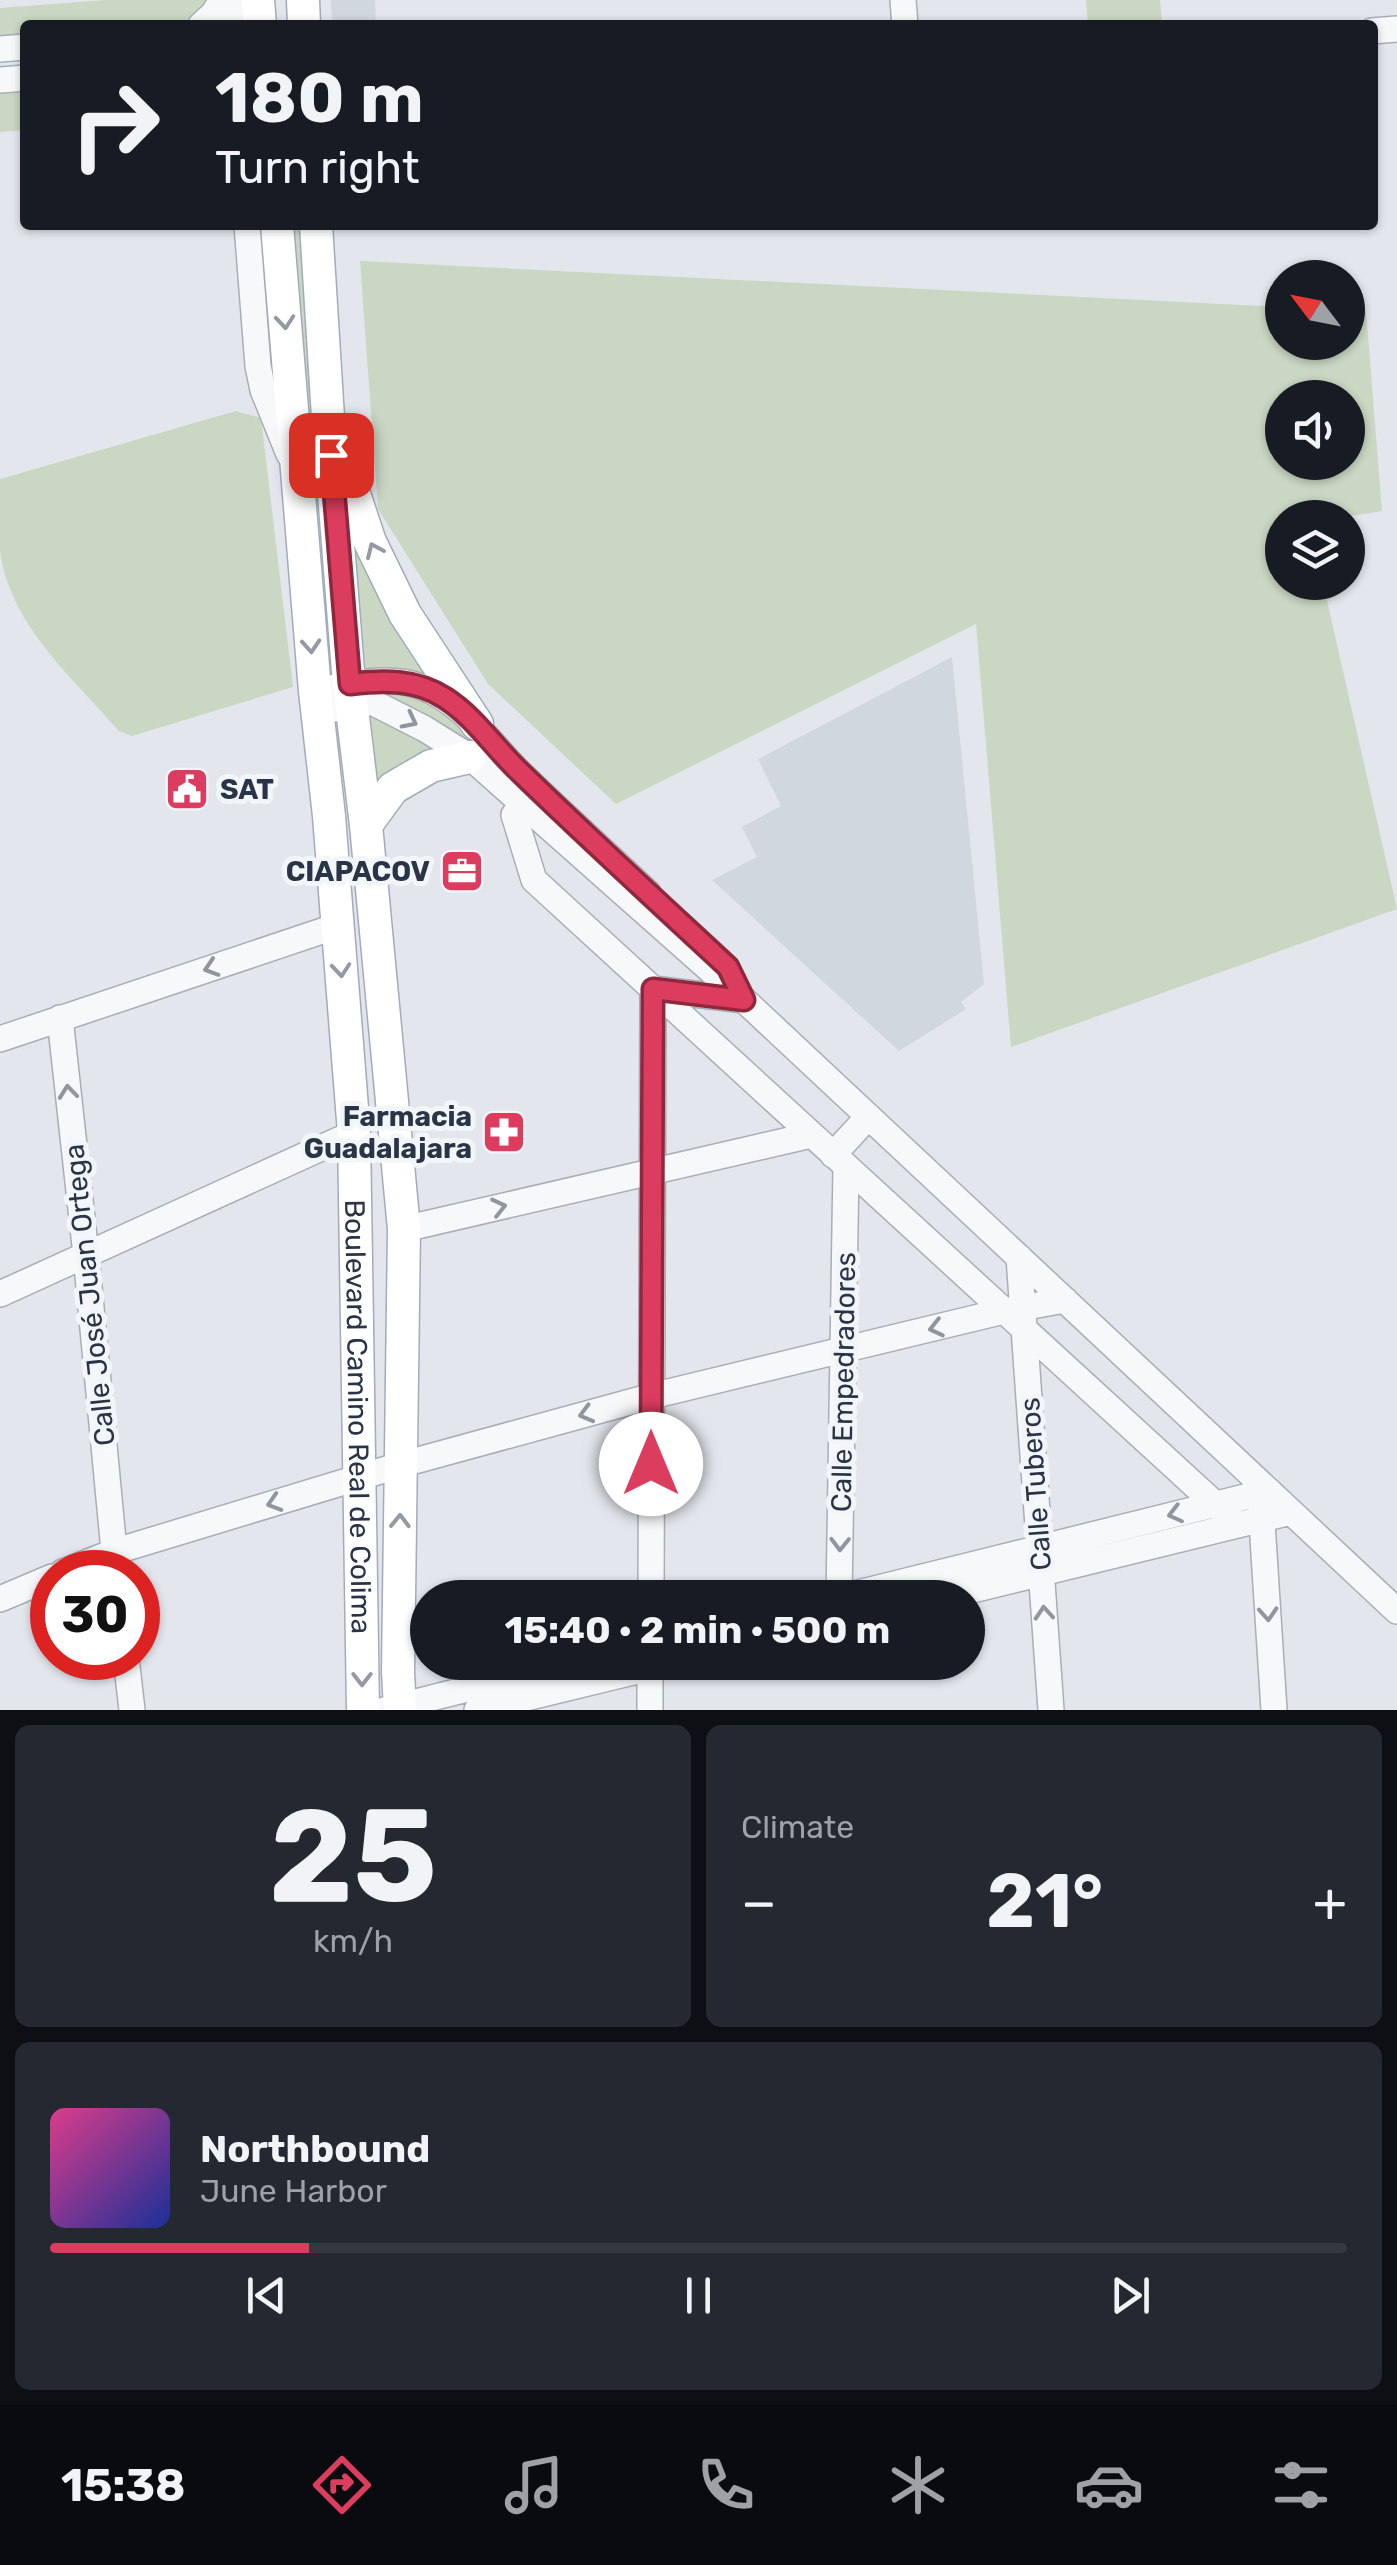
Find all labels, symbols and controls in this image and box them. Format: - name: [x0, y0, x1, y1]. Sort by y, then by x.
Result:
- text: 180 m: [215, 57, 424, 140]
- icon: right: [50, 60, 180, 190]
- text: Turn right: [215, 141, 419, 194]
- north arrow: [1265, 260, 1365, 360]
- map controls: [1265, 260, 1365, 600]
- one-way arrow: [274, 315, 295, 331]
- button: sound: [1265, 380, 1365, 480]
- pin: [289, 413, 374, 498]
- icon: arrive: [304, 428, 359, 483]
- button: layers: [1265, 500, 1365, 600]
- one-way arrow: [366, 542, 386, 560]
- one-way arrow: [300, 639, 322, 655]
- one-way arrow: [399, 709, 417, 728]
- public building icon: SAT: [164, 766, 210, 812]
- place label: SAT: [220, 773, 274, 806]
- office icon: CIAPACOV: [439, 848, 485, 894]
- place label: CIAPACOV: [286, 855, 430, 888]
- one-way arrow: [204, 956, 221, 976]
- one-way arrow: [329, 962, 351, 978]
- one-way arrow: [58, 1084, 79, 1100]
- place label: Farmacia Guadalajara: [304, 1100, 472, 1165]
- pharmacy icon: Farmacia Guadalajara: [481, 1109, 527, 1155]
- street label: Calle José Juan Ortega: [57, 1143, 122, 1447]
- one-way arrow: [491, 1198, 508, 1219]
- street label: Boulevard Camino Real de Colima: [338, 1199, 378, 1634]
- street label: Calle Empedradores: [825, 1252, 862, 1512]
- one-way arrow: [927, 1316, 944, 1337]
- street label: Calle Tuberos: [1013, 1396, 1058, 1572]
- one-way arrow: [578, 1403, 595, 1424]
- position arrow: [599, 1412, 703, 1516]
- one-way arrow: [266, 1491, 283, 1512]
- one-way arrow: [1167, 1503, 1184, 1524]
- one-way arrow: [389, 1513, 410, 1529]
- one-way arrow: [829, 1536, 851, 1552]
- speed limit sign: 30: [30, 1550, 160, 1680]
- one-way arrow: [1034, 1604, 1055, 1620]
- text: 15:40 · 2 min · 500 m: [505, 1607, 890, 1653]
- one-way arrow: [1257, 1607, 1278, 1623]
- one-way arrow: [351, 1672, 373, 1688]
- text: 25: [269, 1779, 437, 1934]
- text: Climate: [741, 1808, 854, 1846]
- text: 21°: [986, 1857, 1103, 1946]
- text: −: [741, 1870, 777, 1935]
- text: +: [1313, 1870, 1347, 1935]
- text: km/h: [313, 1922, 393, 1960]
- text: Northbound: [200, 2126, 430, 2172]
- text: June Harbor: [200, 2172, 387, 2210]
- icon: previous: [239, 2268, 294, 2323]
- icon: pause: [671, 2268, 726, 2323]
- icon: next: [1103, 2268, 1158, 2323]
- icon: directions: [307, 2450, 377, 2520]
- icon: music: [499, 2450, 569, 2520]
- icon: phone: [691, 2450, 761, 2520]
- icon: climate: [883, 2450, 953, 2520]
- icon: car: [1074, 2450, 1144, 2520]
- icon: filters: [1266, 2450, 1336, 2520]
- text: 15:38: [61, 2459, 186, 2512]

